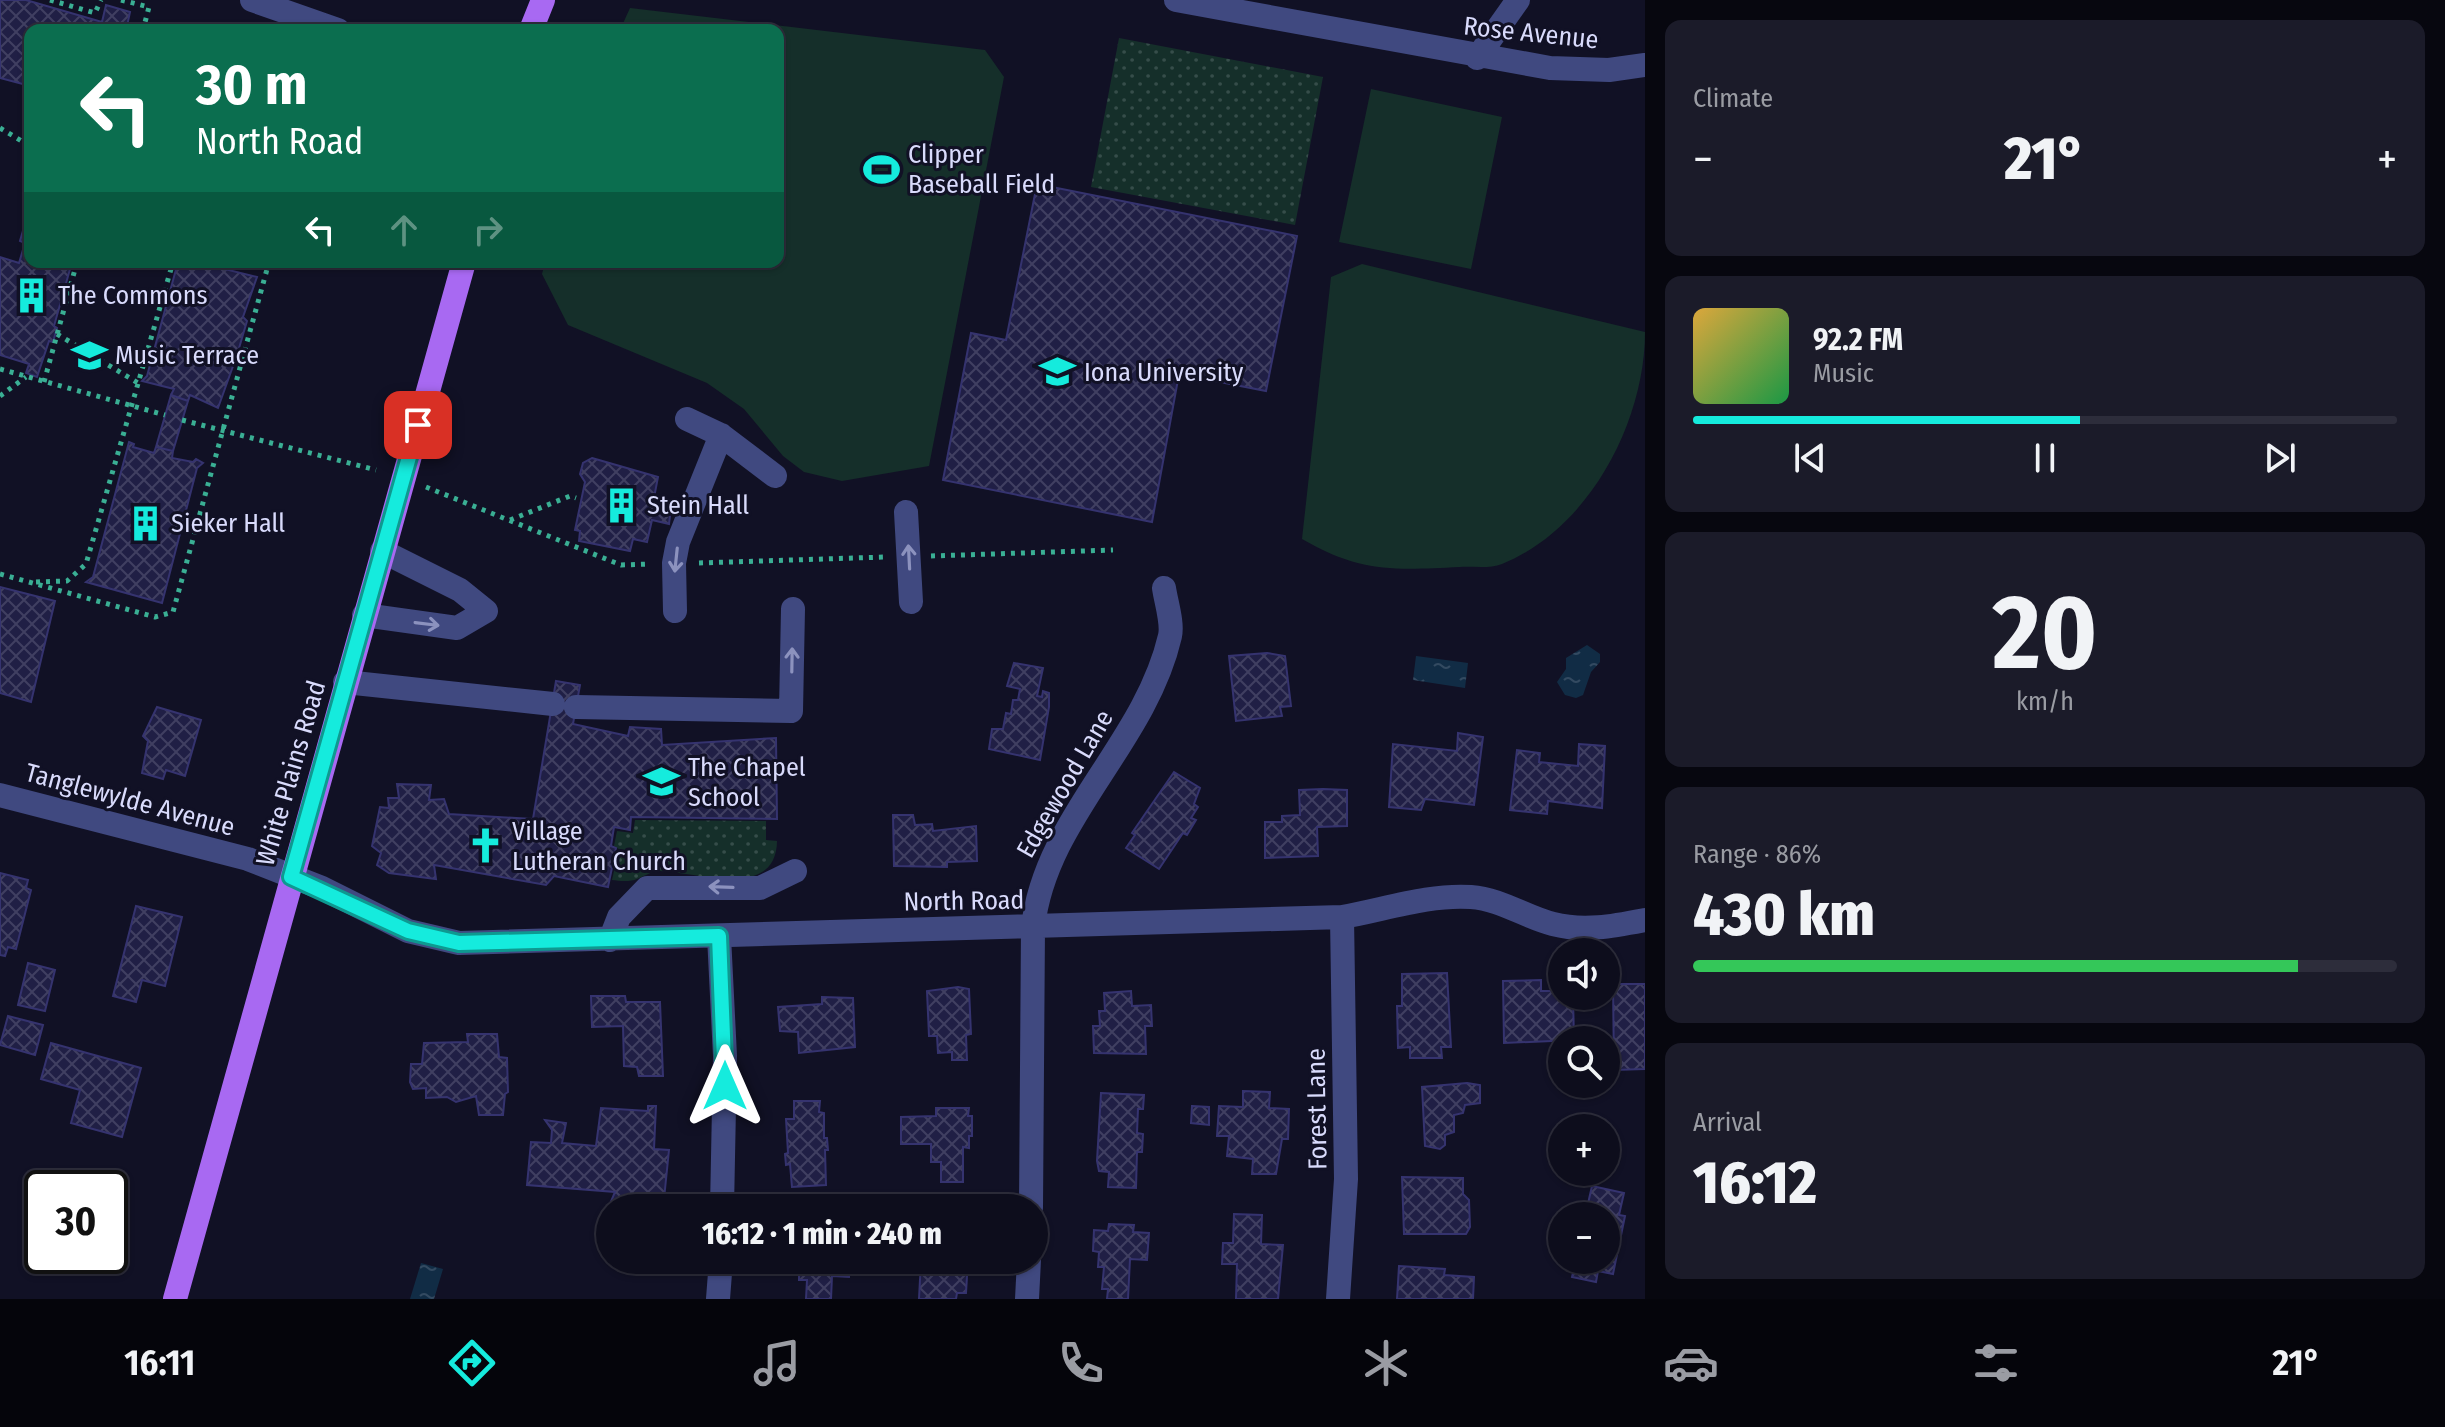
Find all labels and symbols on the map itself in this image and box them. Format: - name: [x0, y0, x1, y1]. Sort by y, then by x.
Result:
- street label: Rose Avenue: [1462, 10, 1600, 56]
- place label: Clipper Baseball Field: [908, 139, 1055, 200]
- sports icon: Clipper Baseball Field: [863, 150, 901, 188]
- building icon: The Commons: [13, 276, 51, 314]
- place label: The Commons: [58, 280, 208, 311]
- school or university icon: Music Terrace: [70, 336, 108, 374]
- place label: Music Terrace: [115, 340, 259, 371]
- school or university icon: Iona University: [1039, 353, 1077, 391]
- place label: Iona University: [1084, 357, 1244, 388]
- pin: [384, 391, 452, 459]
- building icon: Stein Hall: [602, 486, 640, 524]
- place label: Stein Hall: [647, 490, 749, 521]
- building icon: Sieker Hall: [126, 504, 164, 542]
- place label: Sieker Hall: [171, 508, 285, 539]
- one-way arrow: [901, 544, 916, 571]
- one-way arrow: [668, 546, 683, 573]
- one-way arrow: [414, 617, 439, 632]
- one-way arrow: [784, 647, 800, 674]
- street label: White Plains Road: [250, 677, 332, 869]
- street label: Edgewood Lane: [1010, 705, 1120, 863]
- place label: The Chapel School: [688, 752, 806, 813]
- street label: Tanglewylde Avenue: [22, 757, 238, 843]
- school or university icon: The Chapel School: [643, 763, 681, 801]
- place label: Village Lutheran Church: [512, 816, 686, 877]
- church icon: Village Lutheran Church: [467, 827, 505, 865]
- one-way arrow: [708, 879, 735, 894]
- street label: North Road: [903, 884, 1025, 918]
- position arrow: [683, 1044, 767, 1128]
- street label: Forest Lane: [1300, 1048, 1334, 1170]
- speed limit sign: 30: [24, 1170, 128, 1274]

